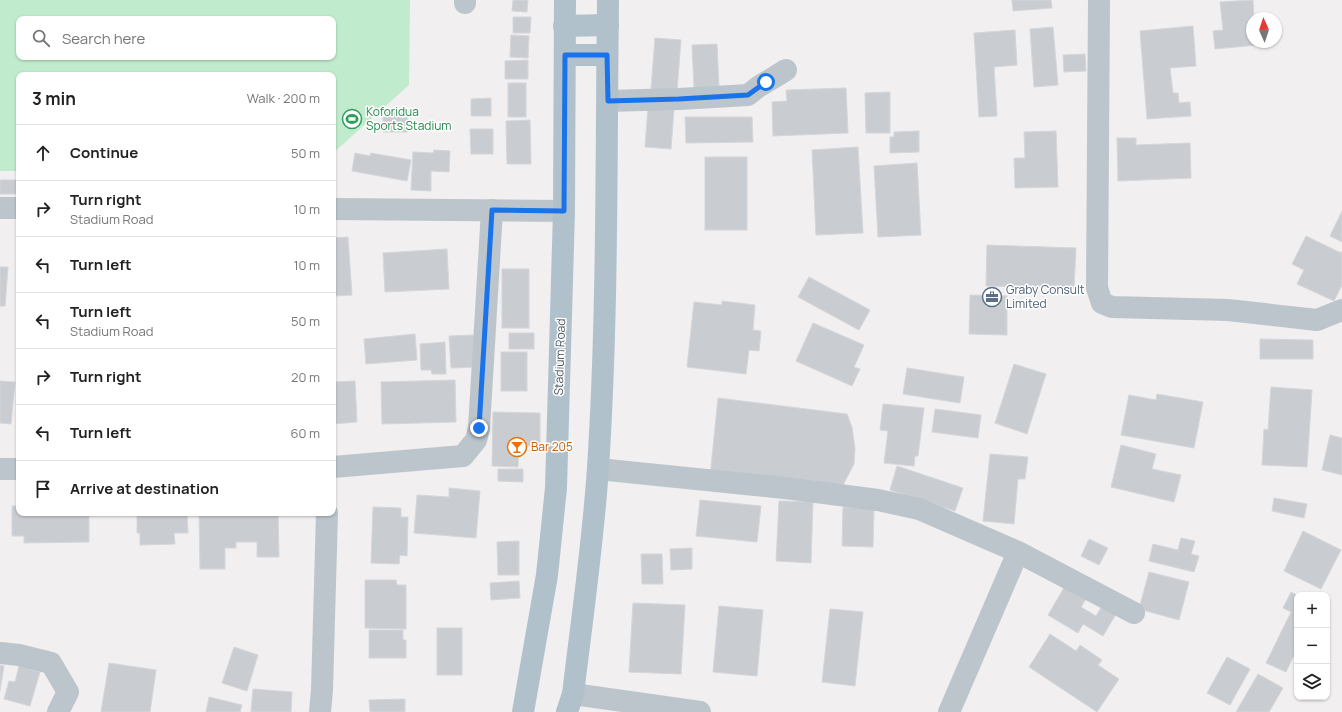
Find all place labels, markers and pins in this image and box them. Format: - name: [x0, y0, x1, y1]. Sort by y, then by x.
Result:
- place label: Koforidua Sports Stadium: [366, 103, 452, 134]
- sports icon: Koforidua Sports Stadium: [341, 108, 363, 130]
- place label: Graby Consult Limited: [1006, 281, 1085, 312]
- office icon: Graby Consult Limited: [981, 286, 1003, 308]
- bar icon: Bar 205: [506, 436, 528, 458]
- place label: Bar 205: [531, 438, 573, 455]

